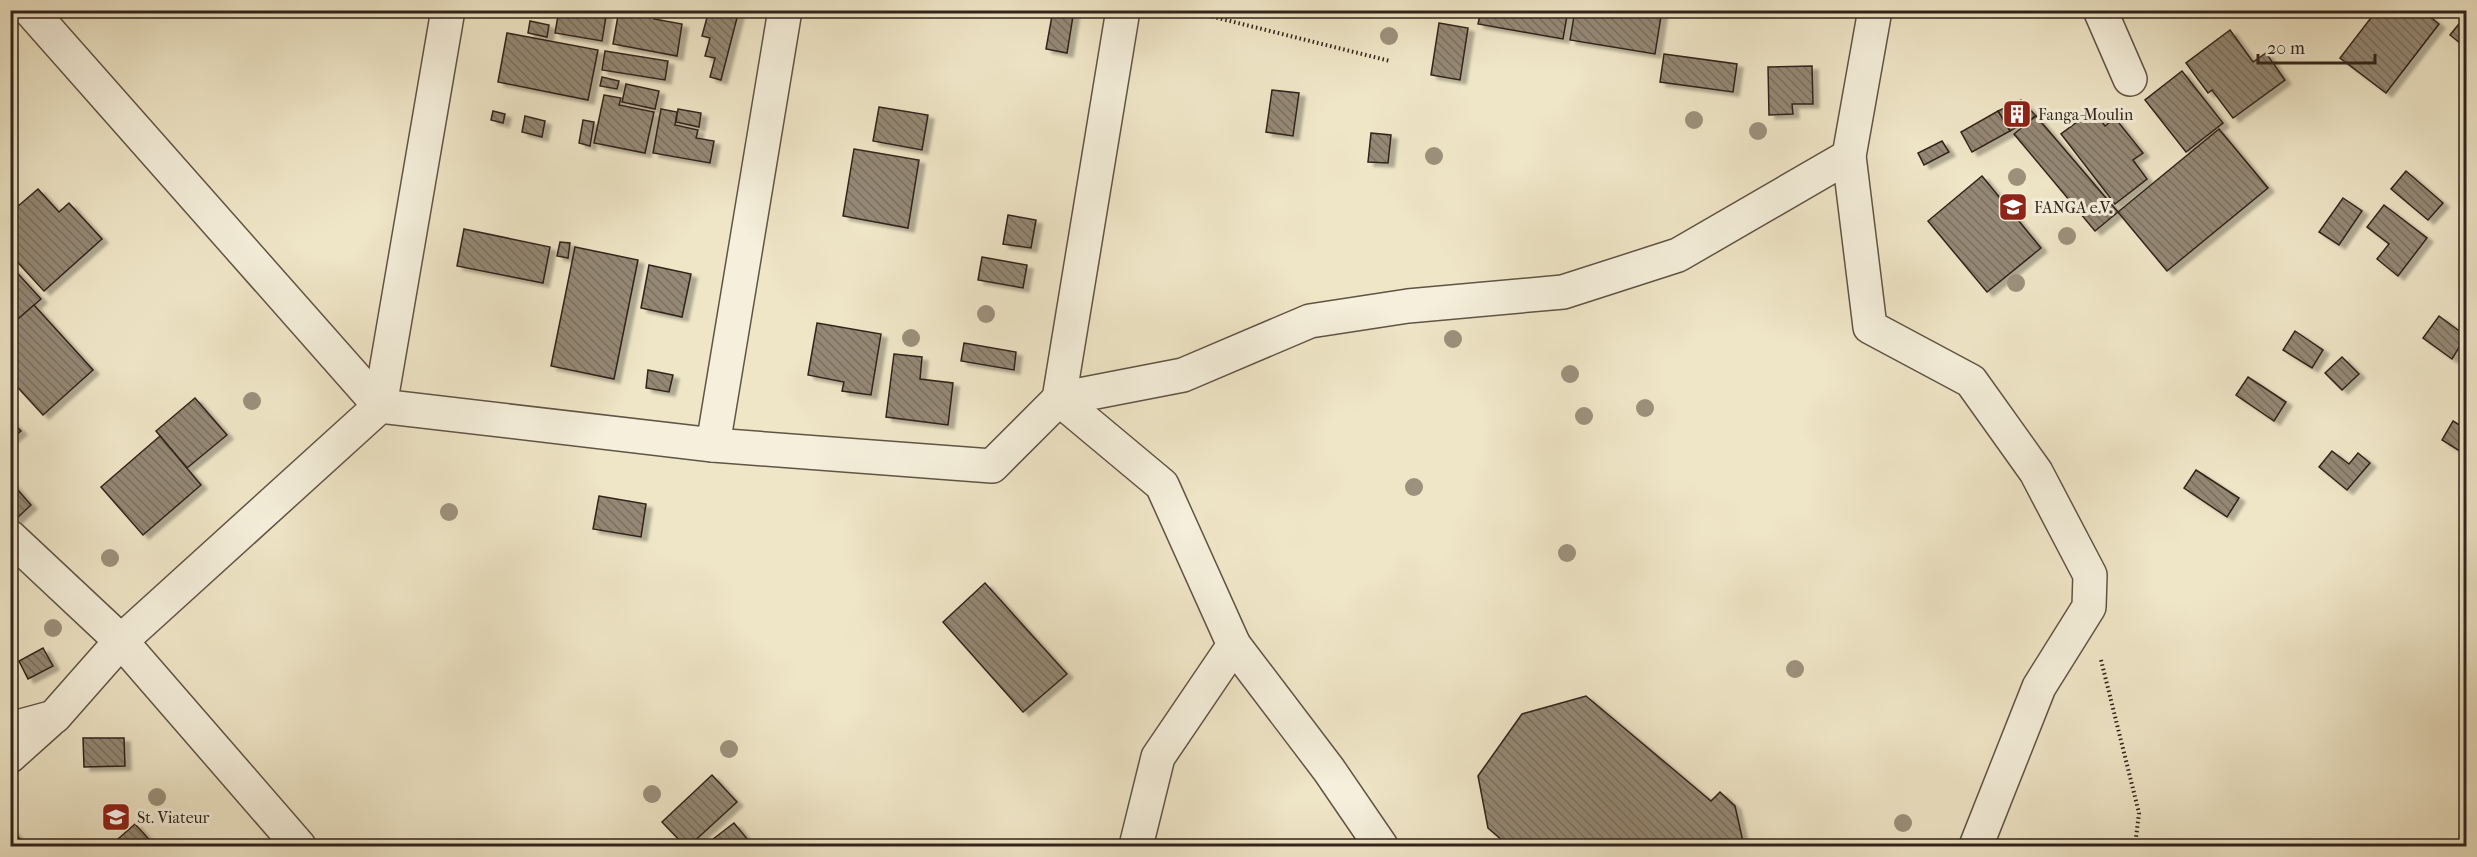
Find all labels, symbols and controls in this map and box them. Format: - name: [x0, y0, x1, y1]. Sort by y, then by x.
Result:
- scale bar: [2258, 27, 2375, 65]
- text: 20 m: [2267, 38, 2305, 59]
- building icon: Fanga-Moulin: [2001, 98, 2033, 130]
- place label: Fanga-Moulin: [2038, 105, 2134, 124]
- school or university icon: FANGA e.V.: [1997, 191, 2029, 223]
- place label: FANGA e.V.: [2034, 198, 2112, 217]
- school or university icon: St. Viateur: [100, 801, 132, 833]
- place label: St. Viateur: [137, 808, 210, 827]

